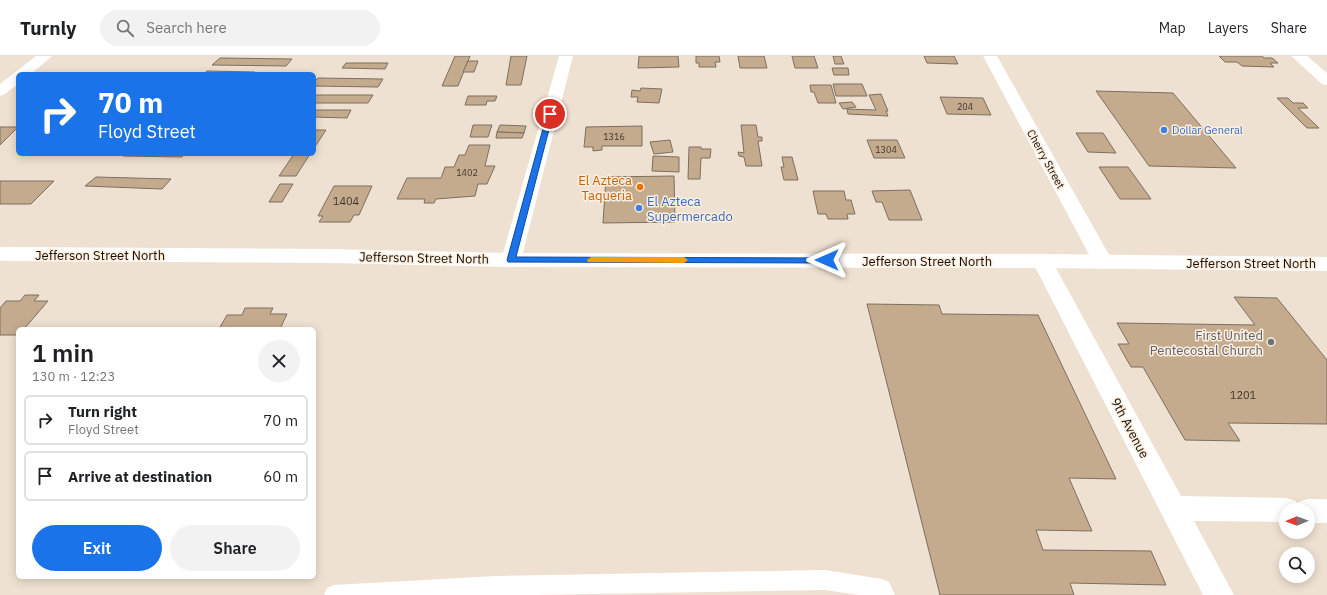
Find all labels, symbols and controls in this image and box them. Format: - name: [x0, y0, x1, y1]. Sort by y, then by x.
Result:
- search box: [100, 10, 380, 46]
- text: Turnly: [20, 16, 76, 40]
- icon: search: [114, 17, 136, 39]
- text: Search here: [146, 18, 227, 37]
- text: Map: [1159, 19, 1186, 37]
- text: Layers: [1208, 19, 1249, 37]
- text: Share: [1271, 19, 1307, 37]
- text: 70 m: [98, 84, 163, 121]
- icon: right: [32, 88, 84, 140]
- pin: [533, 97, 567, 131]
- house number: 204: [957, 101, 973, 112]
- icon: arrive: [539, 103, 561, 125]
- text: Floyd Street: [98, 120, 196, 143]
- place label: Dollar General: [1172, 123, 1243, 137]
- marker: Dollar General: [1159, 125, 1169, 135]
- street label: Cherry Street: [1024, 127, 1068, 191]
- house number: 1316: [603, 131, 625, 142]
- house number: 1304: [875, 144, 897, 155]
- house number: 1402: [456, 167, 478, 178]
- place label: El Azteca Taqueria: [578, 172, 632, 204]
- marker: El Azteca Taqueria: [635, 182, 645, 192]
- place label: El Azteca Supermercado: [647, 193, 733, 225]
- house number: 1404: [333, 194, 360, 208]
- marker: El Azteca Supermercado: [634, 203, 644, 213]
- position arrow: [806, 239, 848, 281]
- street label: Jefferson Street North: [35, 247, 165, 264]
- street label: Jefferson Street North: [359, 248, 489, 268]
- street label: Jefferson Street North: [862, 253, 992, 270]
- street label: Jefferson Street North: [1186, 255, 1316, 272]
- place label: First United Pentecostal Church: [1150, 327, 1263, 359]
- text: 1 min: [32, 337, 94, 369]
- marker: First United Pentecostal Church: [1266, 337, 1276, 347]
- button: close: [258, 340, 300, 382]
- text: 130 m · 12:23: [32, 368, 115, 385]
- house number: 1201: [1230, 388, 1257, 402]
- street label: 9th Avenue: [1107, 395, 1153, 461]
- text: Turn right: [68, 402, 137, 421]
- icon: right: [34, 409, 56, 431]
- text: 70 m: [263, 411, 298, 430]
- text: Floyd Street: [68, 421, 139, 438]
- icon: arrive: [34, 465, 56, 487]
- text: Arrive at destination: [68, 467, 212, 486]
- text: 60 m: [263, 467, 298, 486]
- north arrow: [1279, 503, 1315, 539]
- map controls: [1279, 503, 1315, 583]
- button: Exit: [32, 525, 162, 571]
- button: Share: [170, 525, 300, 571]
- button: search: [1279, 547, 1315, 583]

